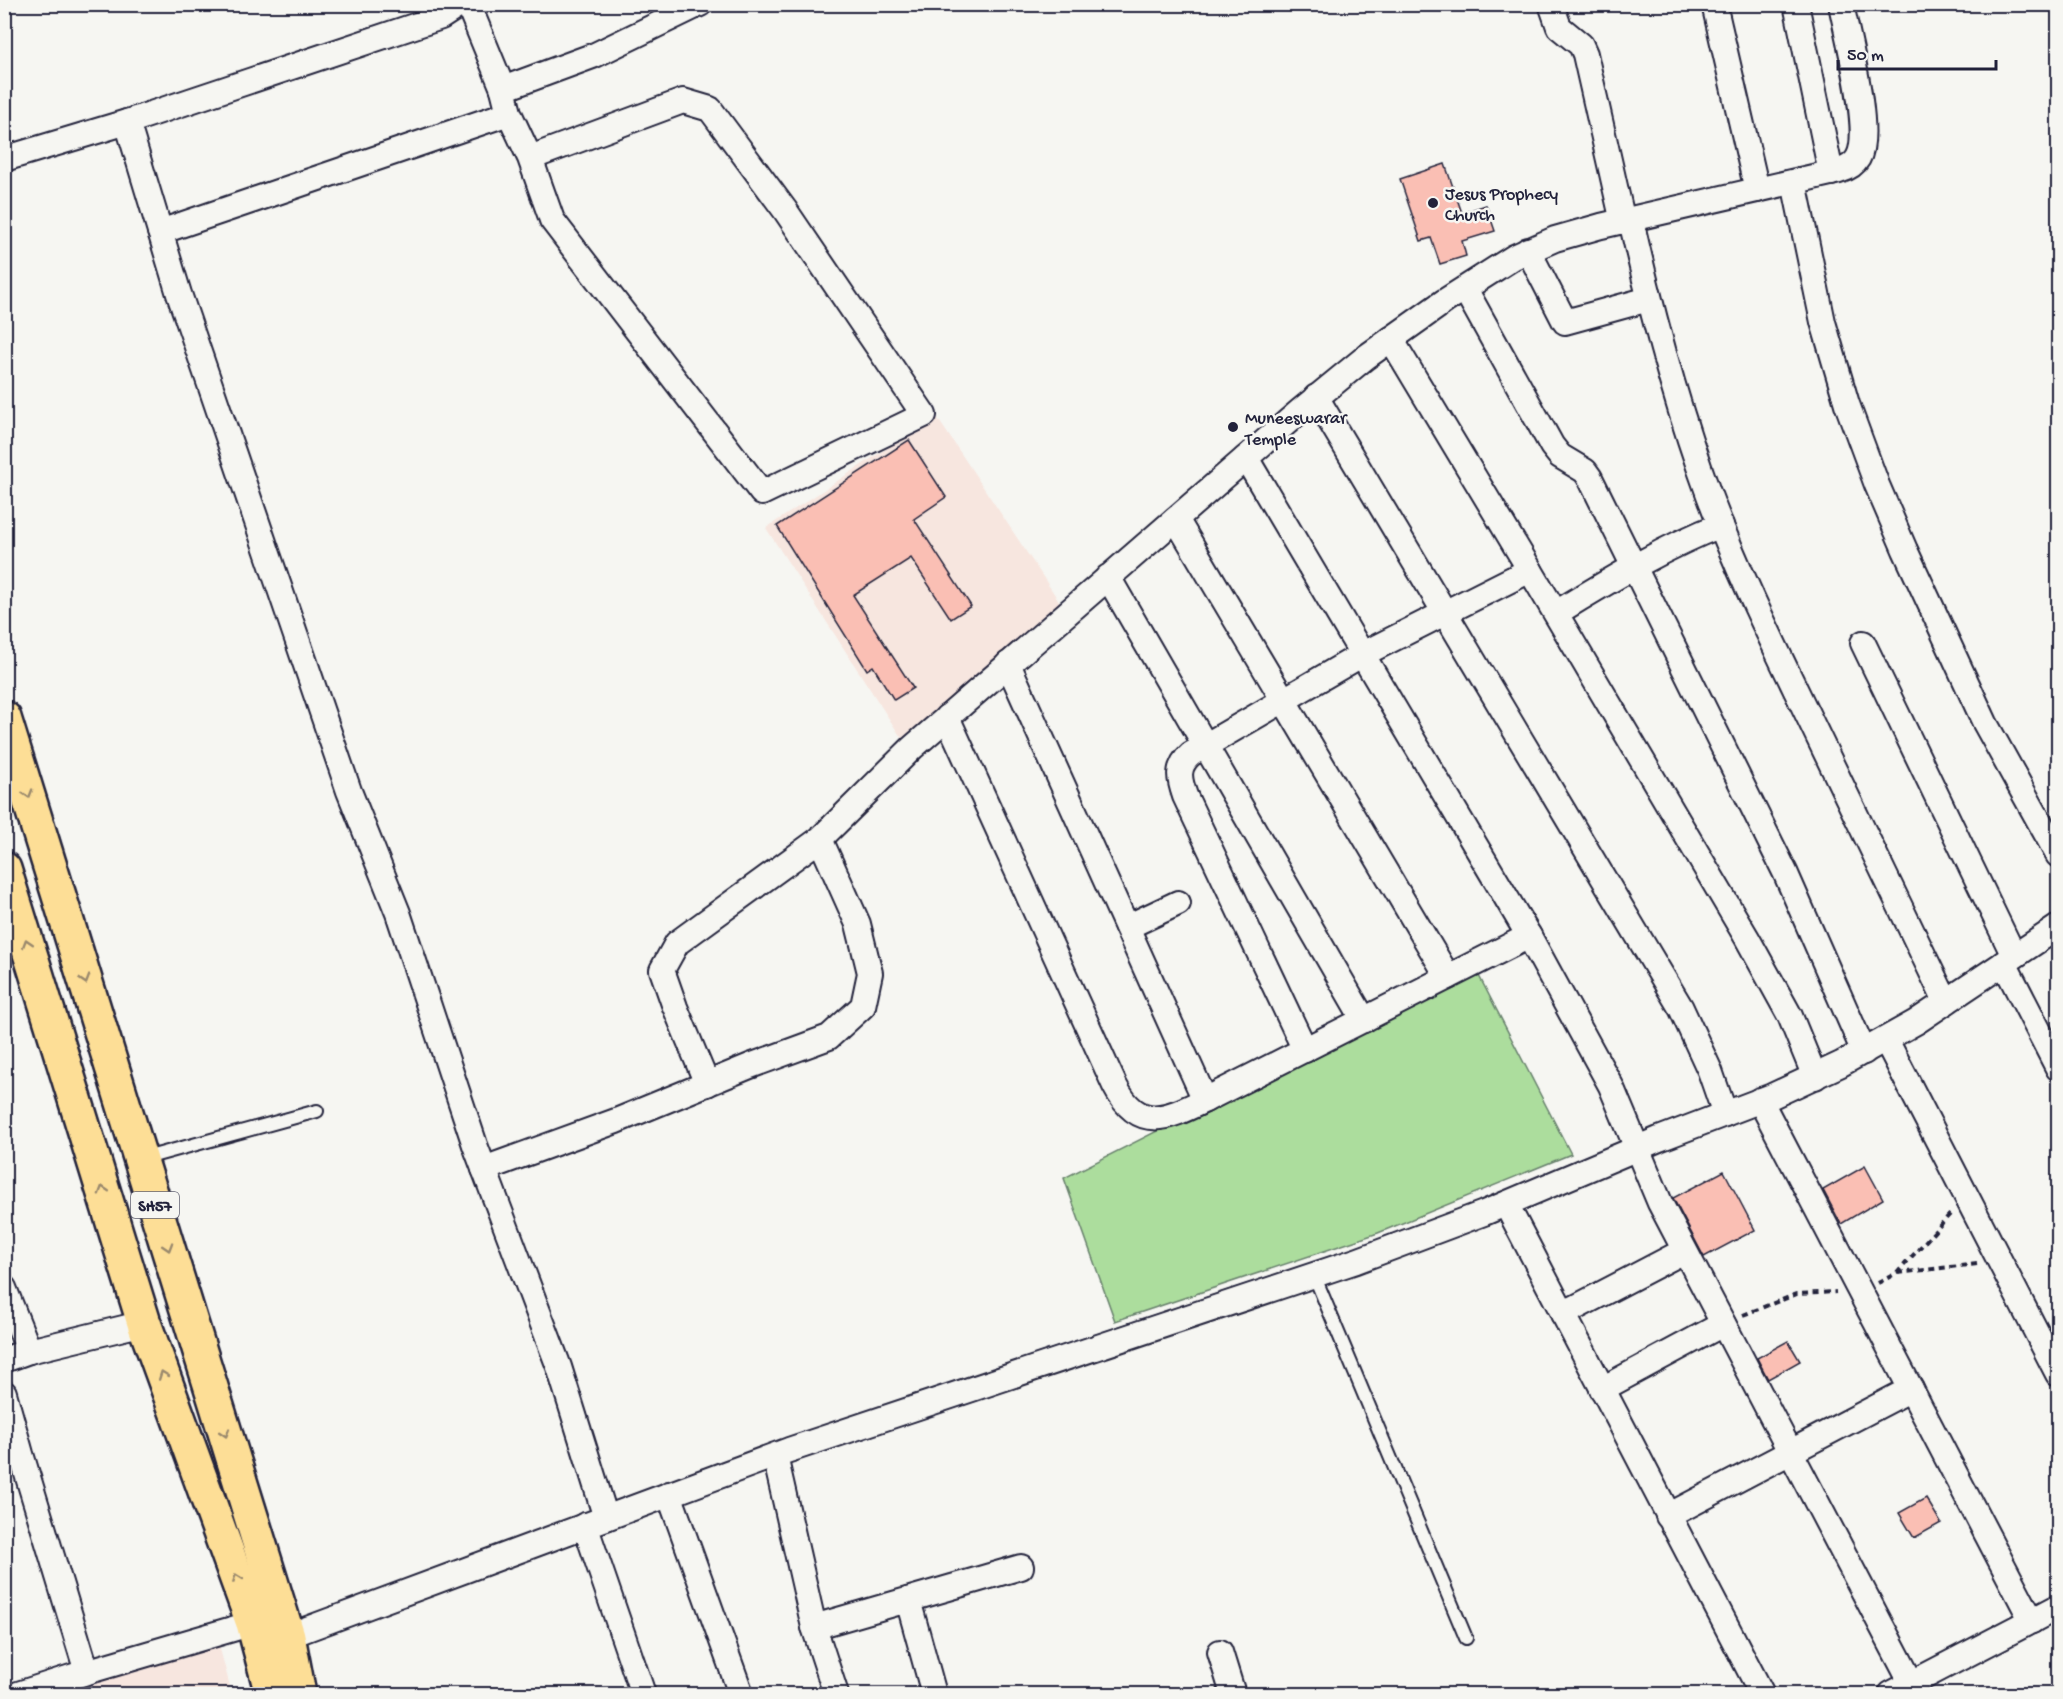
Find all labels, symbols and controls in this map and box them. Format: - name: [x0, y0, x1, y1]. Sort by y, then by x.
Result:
- scale bar: [1838, 33, 1996, 71]
- text: 50 m: [1847, 46, 1884, 67]
- place label: Jesus Prophecy Church: [1445, 185, 1558, 227]
- marker: Jesus Prophecy Church: [1426, 196, 1440, 210]
- place label: Muneeswarar Temple: [1244, 409, 1348, 451]
- marker: Muneeswarar Temple: [1226, 420, 1240, 434]
- one-way arrow: [21, 788, 33, 799]
- one-way arrow: [22, 938, 34, 949]
- one-way arrow: [78, 974, 91, 985]
- one-way arrow: [98, 1185, 110, 1196]
- road number: SH57: [131, 1192, 179, 1218]
- one-way arrow: [161, 1241, 173, 1252]
- one-way arrow: [158, 1370, 171, 1381]
- one-way arrow: [218, 1427, 230, 1438]
- one-way arrow: [231, 1574, 244, 1584]

